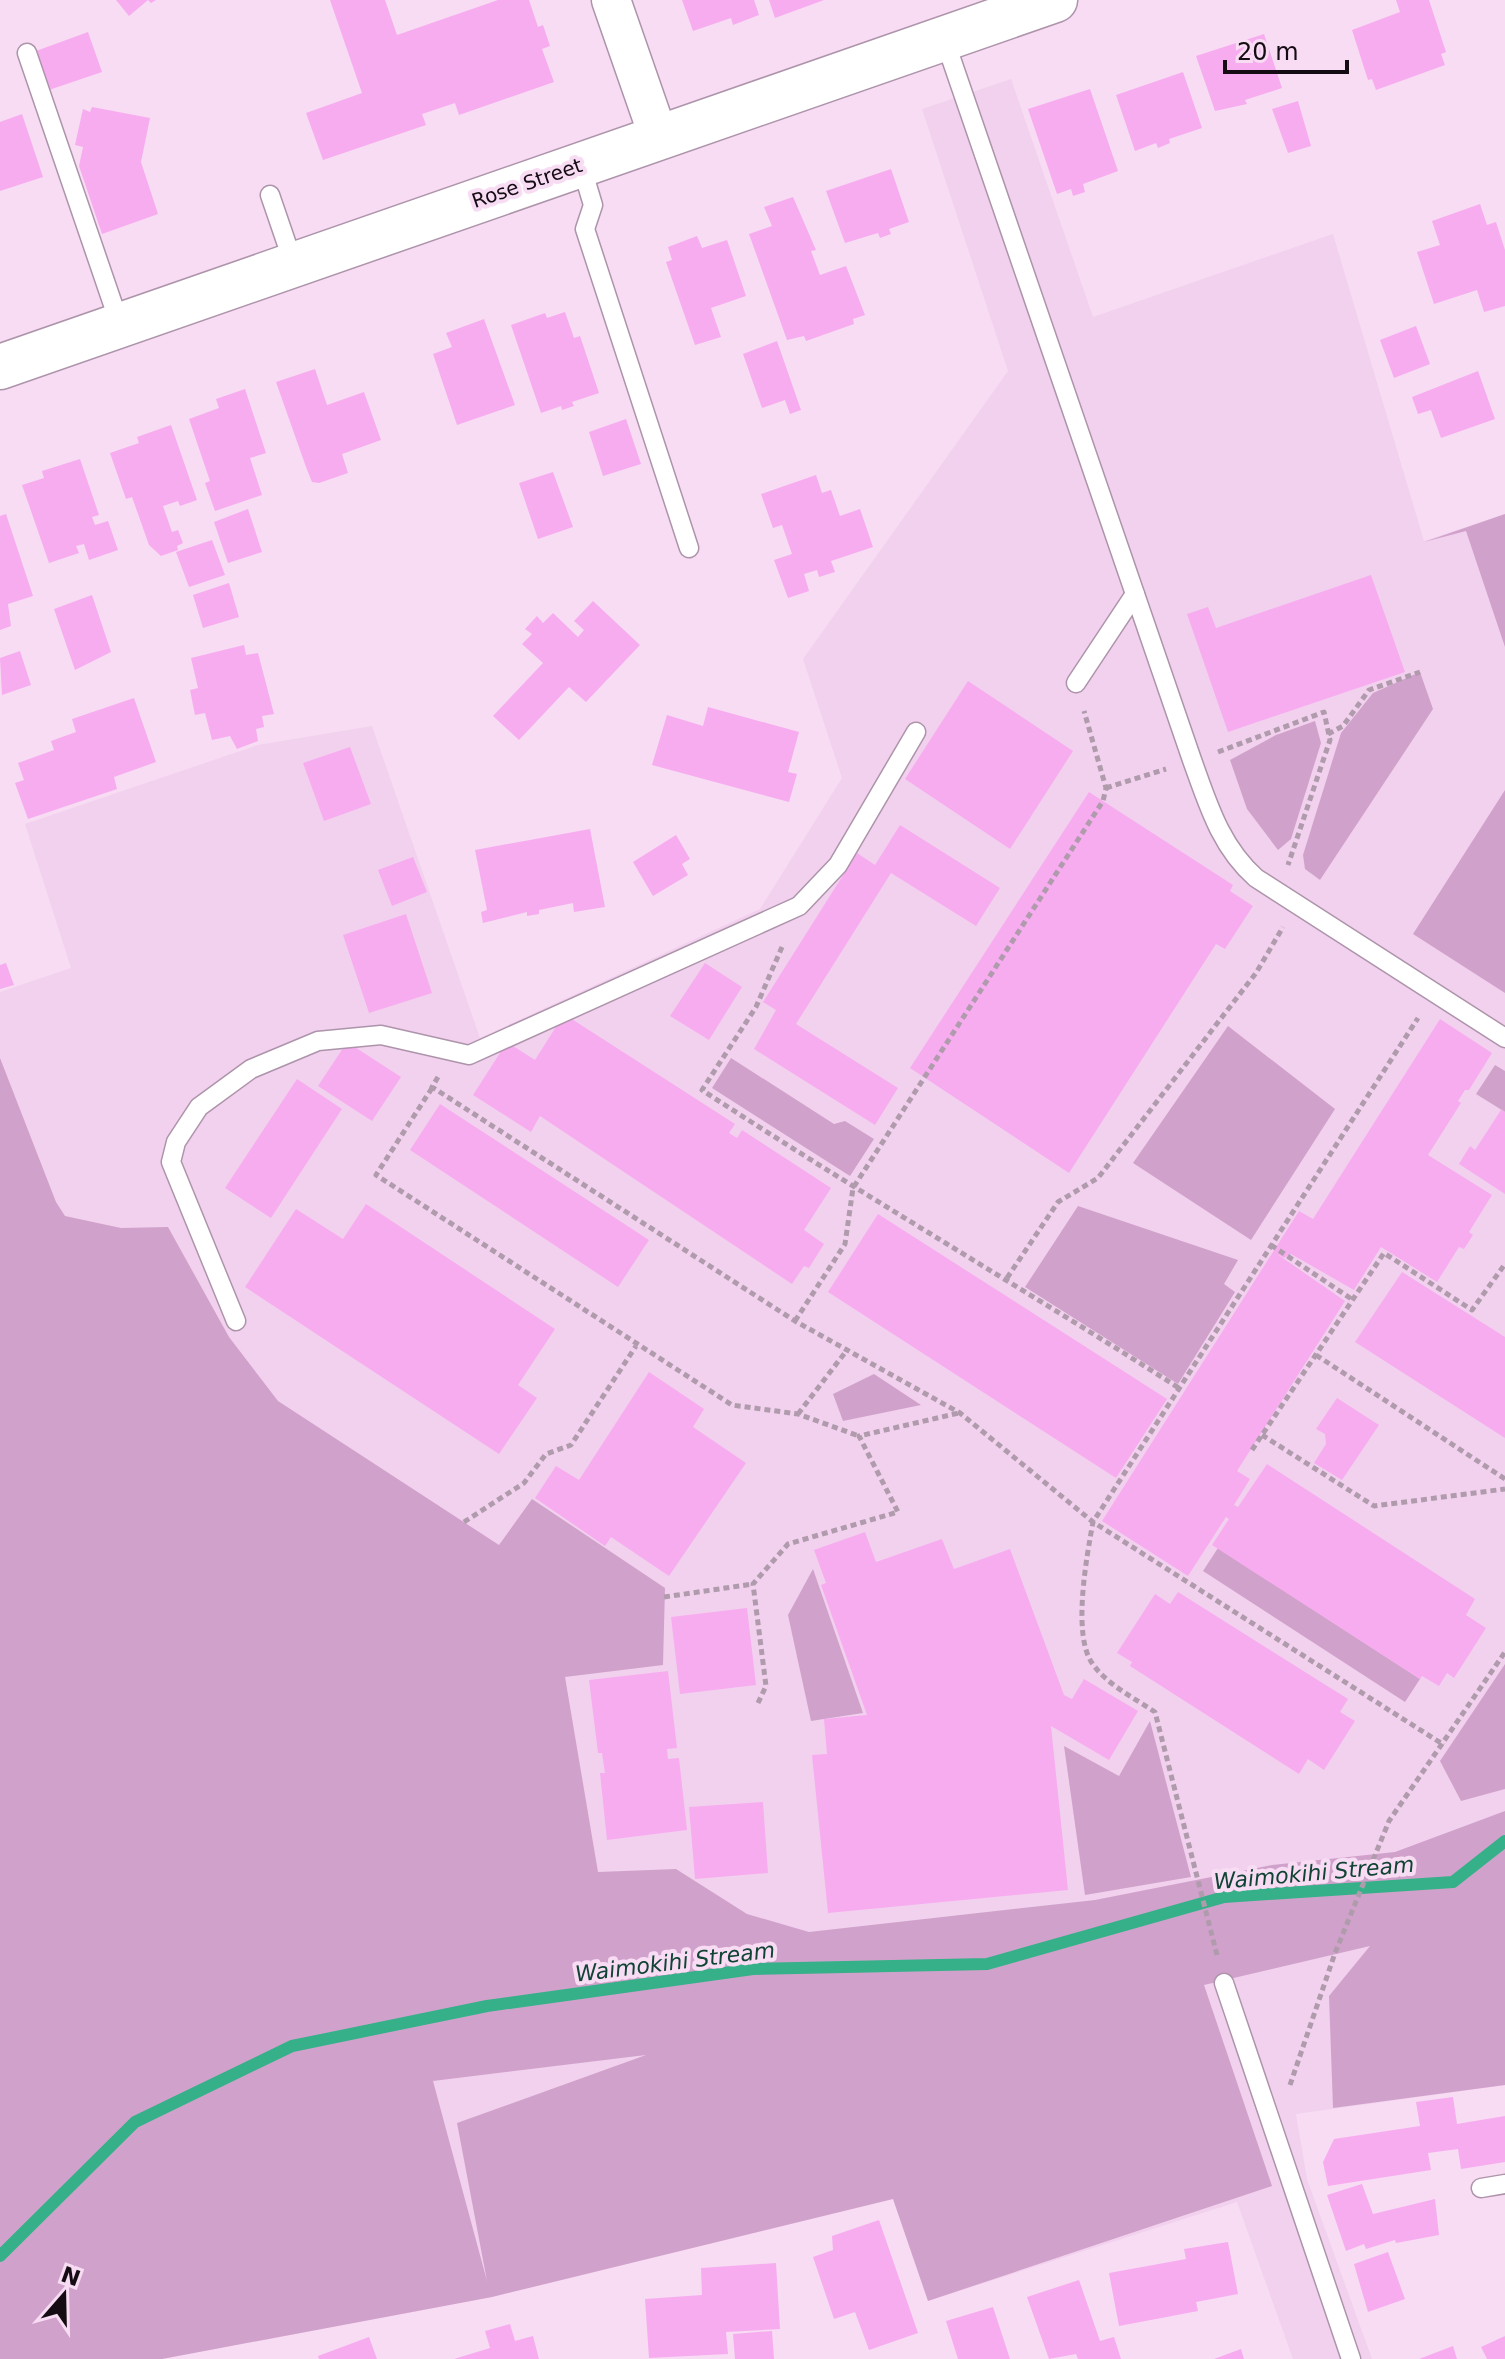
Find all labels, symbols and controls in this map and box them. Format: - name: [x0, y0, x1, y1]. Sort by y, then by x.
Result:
- scale bar: [1225, 24, 1347, 74]
- text: 20 m: [1237, 38, 1299, 66]
- street label: Rose Street: [469, 153, 585, 213]
- water label: Waimokihi Stream: [1213, 1852, 1415, 1894]
- water label: Waimokihi Stream: [574, 1937, 776, 1987]
- north arrow: [24, 2255, 104, 2335]
- text: N: [58, 2262, 84, 2292]

